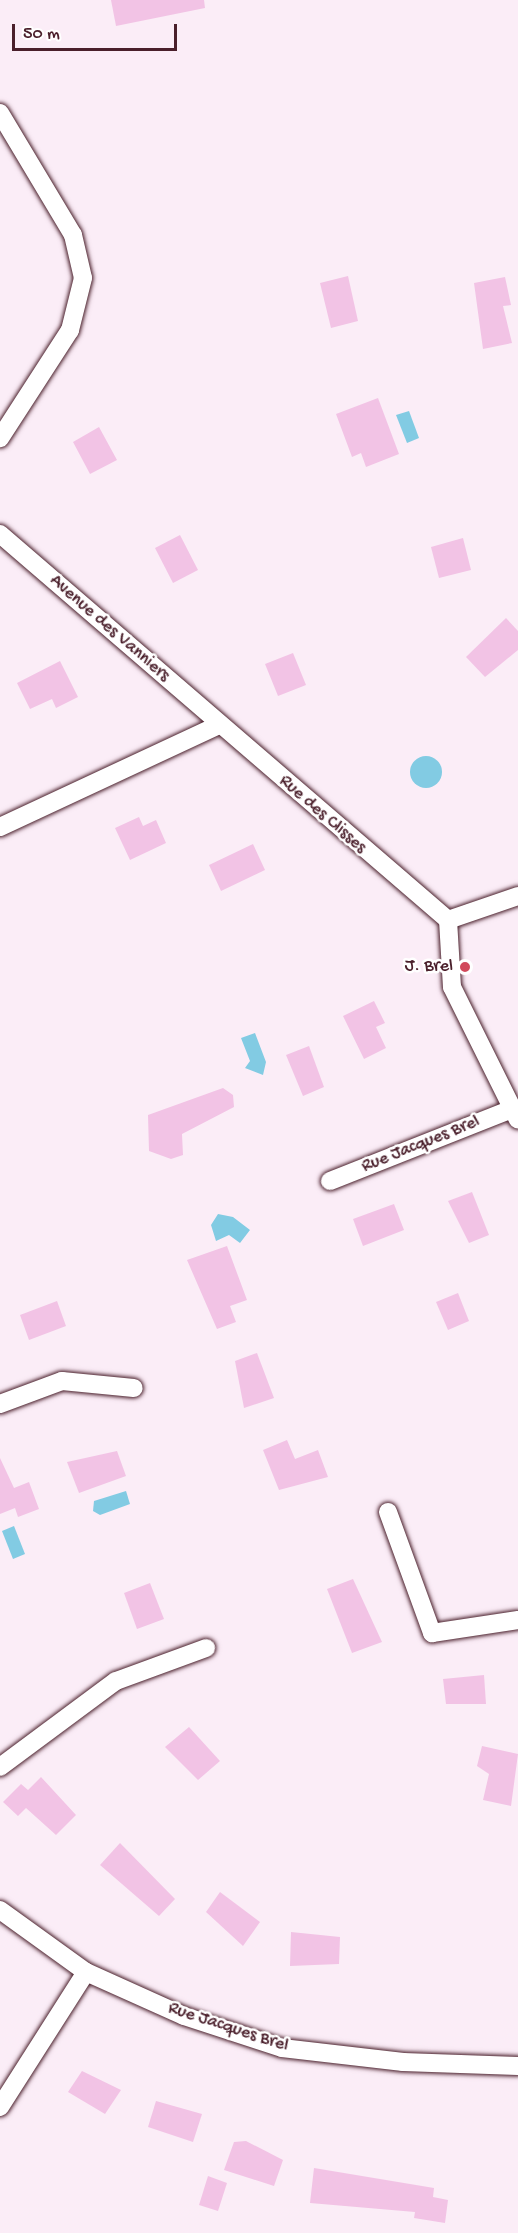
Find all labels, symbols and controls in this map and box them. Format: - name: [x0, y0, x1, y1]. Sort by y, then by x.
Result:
- scale bar: [15, 12, 180, 50]
- text: 50 m: [23, 24, 60, 45]
- street label: Avenue des Vanniers: [44, 571, 174, 687]
- street label: Rue des Clisses: [274, 771, 370, 859]
- place label: J. Brel: [405, 956, 453, 978]
- marker: J. Brel: [458, 960, 472, 974]
- street label: Rue Jacques Brel: [359, 1112, 483, 1178]
- street label: Rue Jacques Brel: [165, 1998, 291, 2058]

